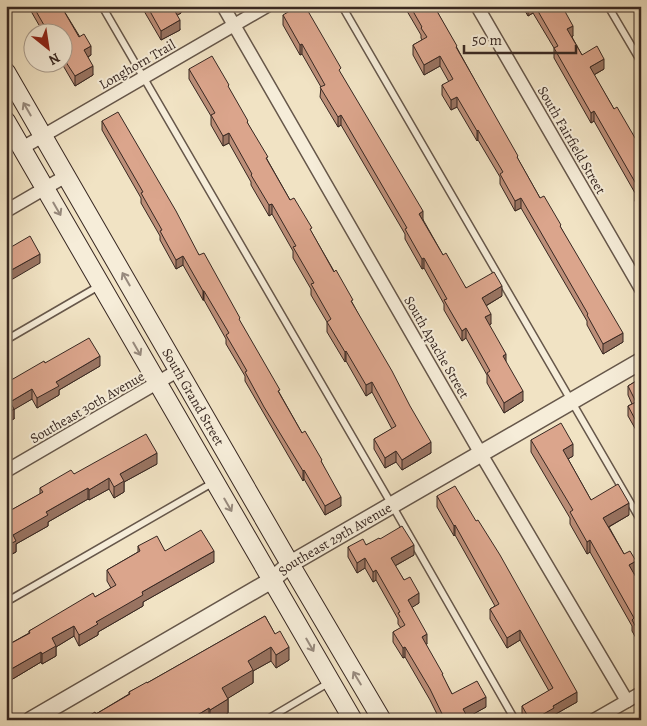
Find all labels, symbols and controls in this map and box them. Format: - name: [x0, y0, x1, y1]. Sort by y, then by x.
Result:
- north arrow: [22, 22, 72, 72]
- scale bar: [464, 22, 577, 54]
- text: 50 m: [472, 30, 502, 50]
- street label: Longhorn Trail: [96, 35, 179, 94]
- text: N: [45, 48, 63, 70]
- street label: South Fairfield Street: [533, 83, 610, 198]
- one-way arrow: [22, 102, 32, 116]
- one-way arrow: [52, 201, 62, 215]
- one-way arrow: [121, 273, 131, 287]
- street label: South Apache Street: [400, 293, 474, 402]
- one-way arrow: [133, 342, 143, 356]
- street label: South Grand Street: [157, 345, 229, 450]
- street label: Southeast 30th Avenue: [26, 367, 148, 448]
- one-way arrow: [224, 497, 234, 511]
- street label: Southeast 29th Avenue: [274, 498, 395, 580]
- one-way arrow: [305, 638, 315, 653]
- one-way arrow: [352, 671, 362, 685]

